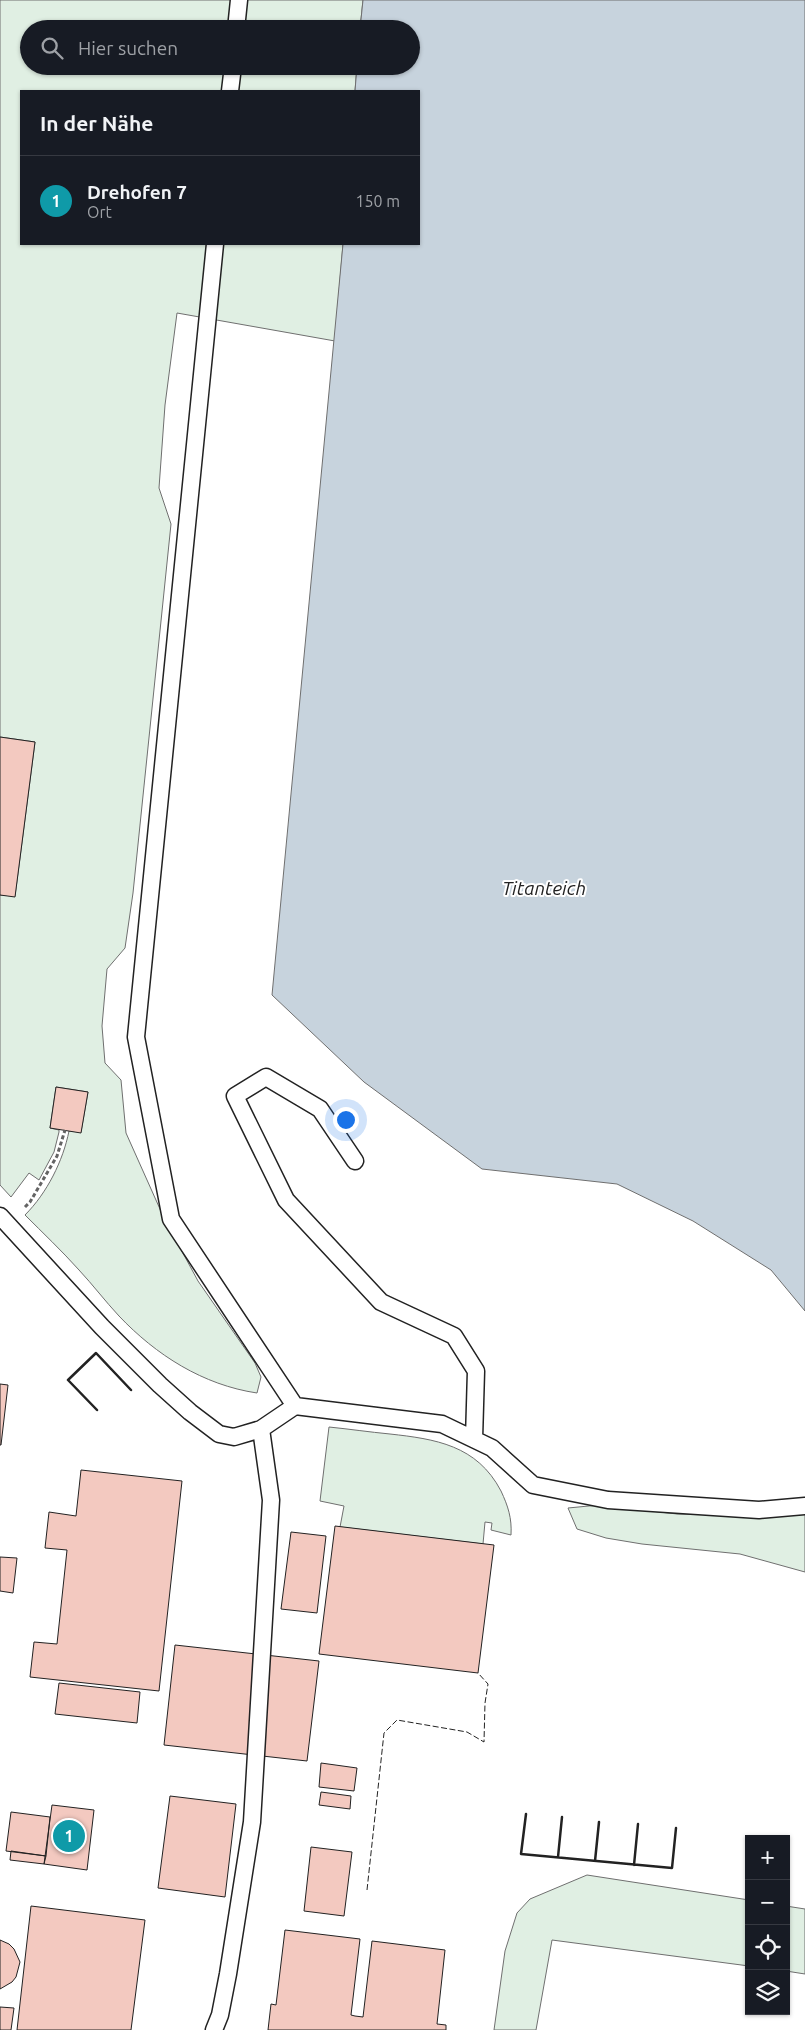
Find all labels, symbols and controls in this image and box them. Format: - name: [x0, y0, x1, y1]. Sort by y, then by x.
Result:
- search box: [20, 20, 420, 75]
- icon: search: [38, 34, 66, 62]
- text: Hier suchen: [78, 37, 178, 59]
- text: In der Nähe: [40, 111, 153, 135]
- text: Drehofen 7: [87, 181, 187, 203]
- text: 1: [51, 192, 61, 210]
- text: 150 m: [355, 192, 400, 210]
- text: Ort: [87, 203, 112, 221]
- water label: Titanteich: [502, 877, 586, 899]
- your location: [333, 1107, 359, 1133]
- pin: 1: [53, 1817, 85, 1855]
- map controls: [745, 1835, 790, 2015]
- button: +: [745, 1835, 790, 1880]
- button: −: [745, 1880, 790, 1925]
- button: locate: [745, 1925, 790, 1970]
- button: layers: [745, 1970, 790, 2015]

